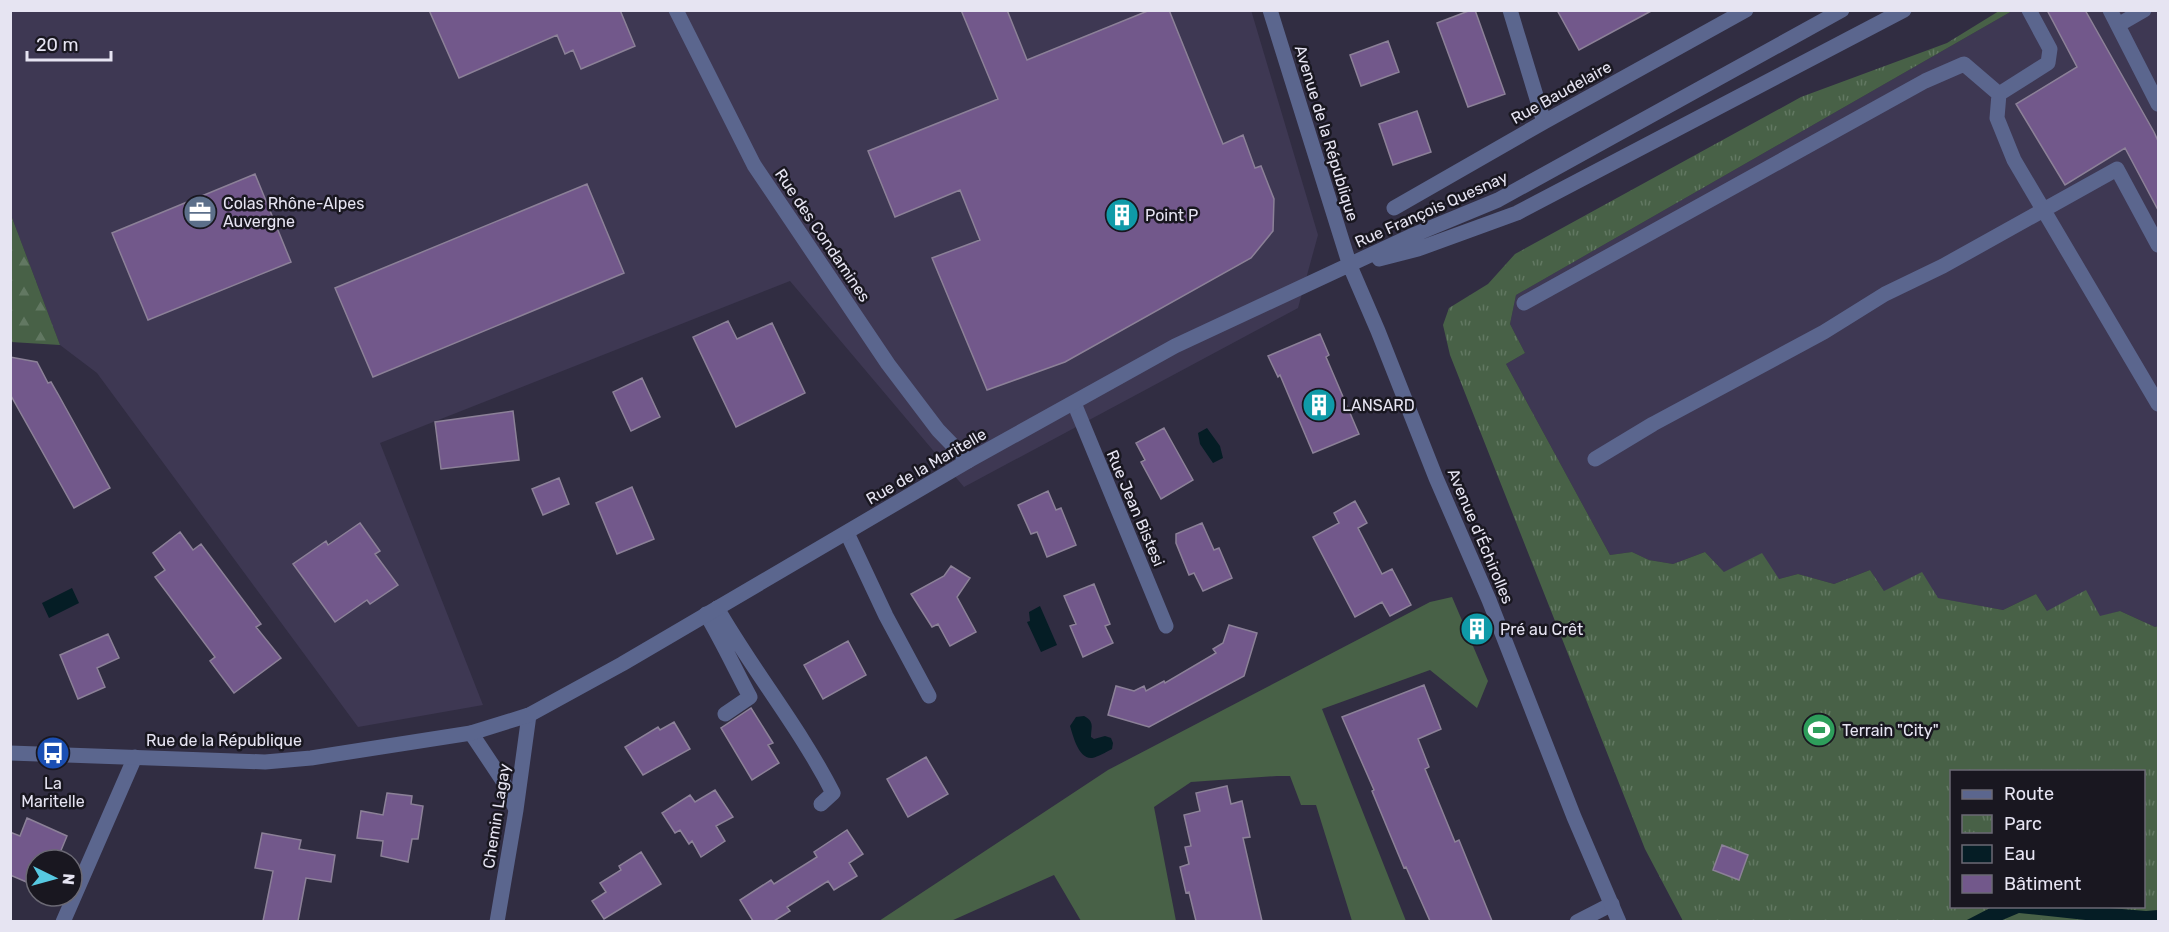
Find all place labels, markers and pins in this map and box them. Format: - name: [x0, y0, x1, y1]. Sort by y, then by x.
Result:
- office icon: Colas Rhône-Alpes Auvergne: [182, 194, 218, 230]
- place label: Colas Rhône-Alpes Auvergne: [223, 194, 364, 231]
- building icon: Point P: [1104, 197, 1140, 233]
- place label: Point P: [1145, 206, 1198, 225]
- building icon: LANSARD: [1301, 387, 1337, 423]
- place label: LANSARD: [1342, 396, 1415, 415]
- building icon: Pré au Crêt: [1459, 611, 1495, 647]
- place label: Pré au Crêt: [1500, 620, 1583, 639]
- sports icon: Terrain "City": [1801, 712, 1837, 748]
- place label: Terrain "City": [1842, 721, 1939, 740]
- bus stop icon: La Maritelle: [35, 735, 71, 771]
- place label: La Maritelle: [21, 774, 85, 811]

